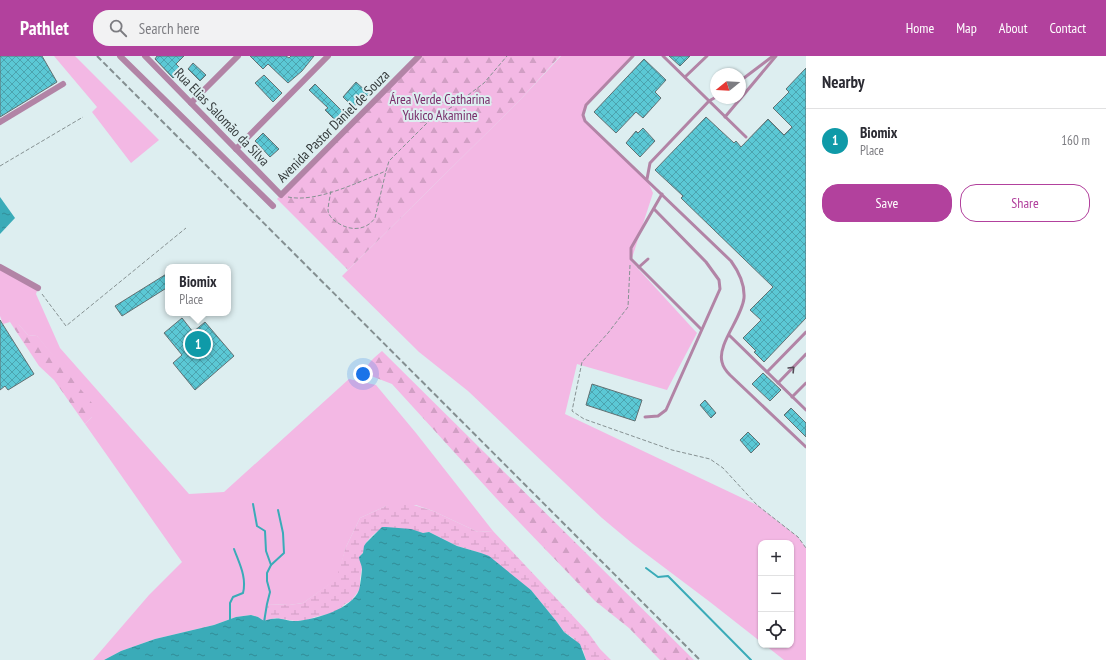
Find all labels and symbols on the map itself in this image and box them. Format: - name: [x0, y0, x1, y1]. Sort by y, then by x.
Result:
- street label: Rua Elias Salomão da Silva: [171, 64, 273, 170]
- street label: Avenida Pastor Daniel de Souza: [273, 66, 393, 186]
- north arrow: [710, 68, 746, 104]
- park label: Área Verde Catharina Yukico Akamine: [390, 90, 490, 124]
- pin: 1: [185, 329, 211, 359]
- your location: [353, 364, 373, 384]
- one-way arrow: [787, 366, 795, 374]

